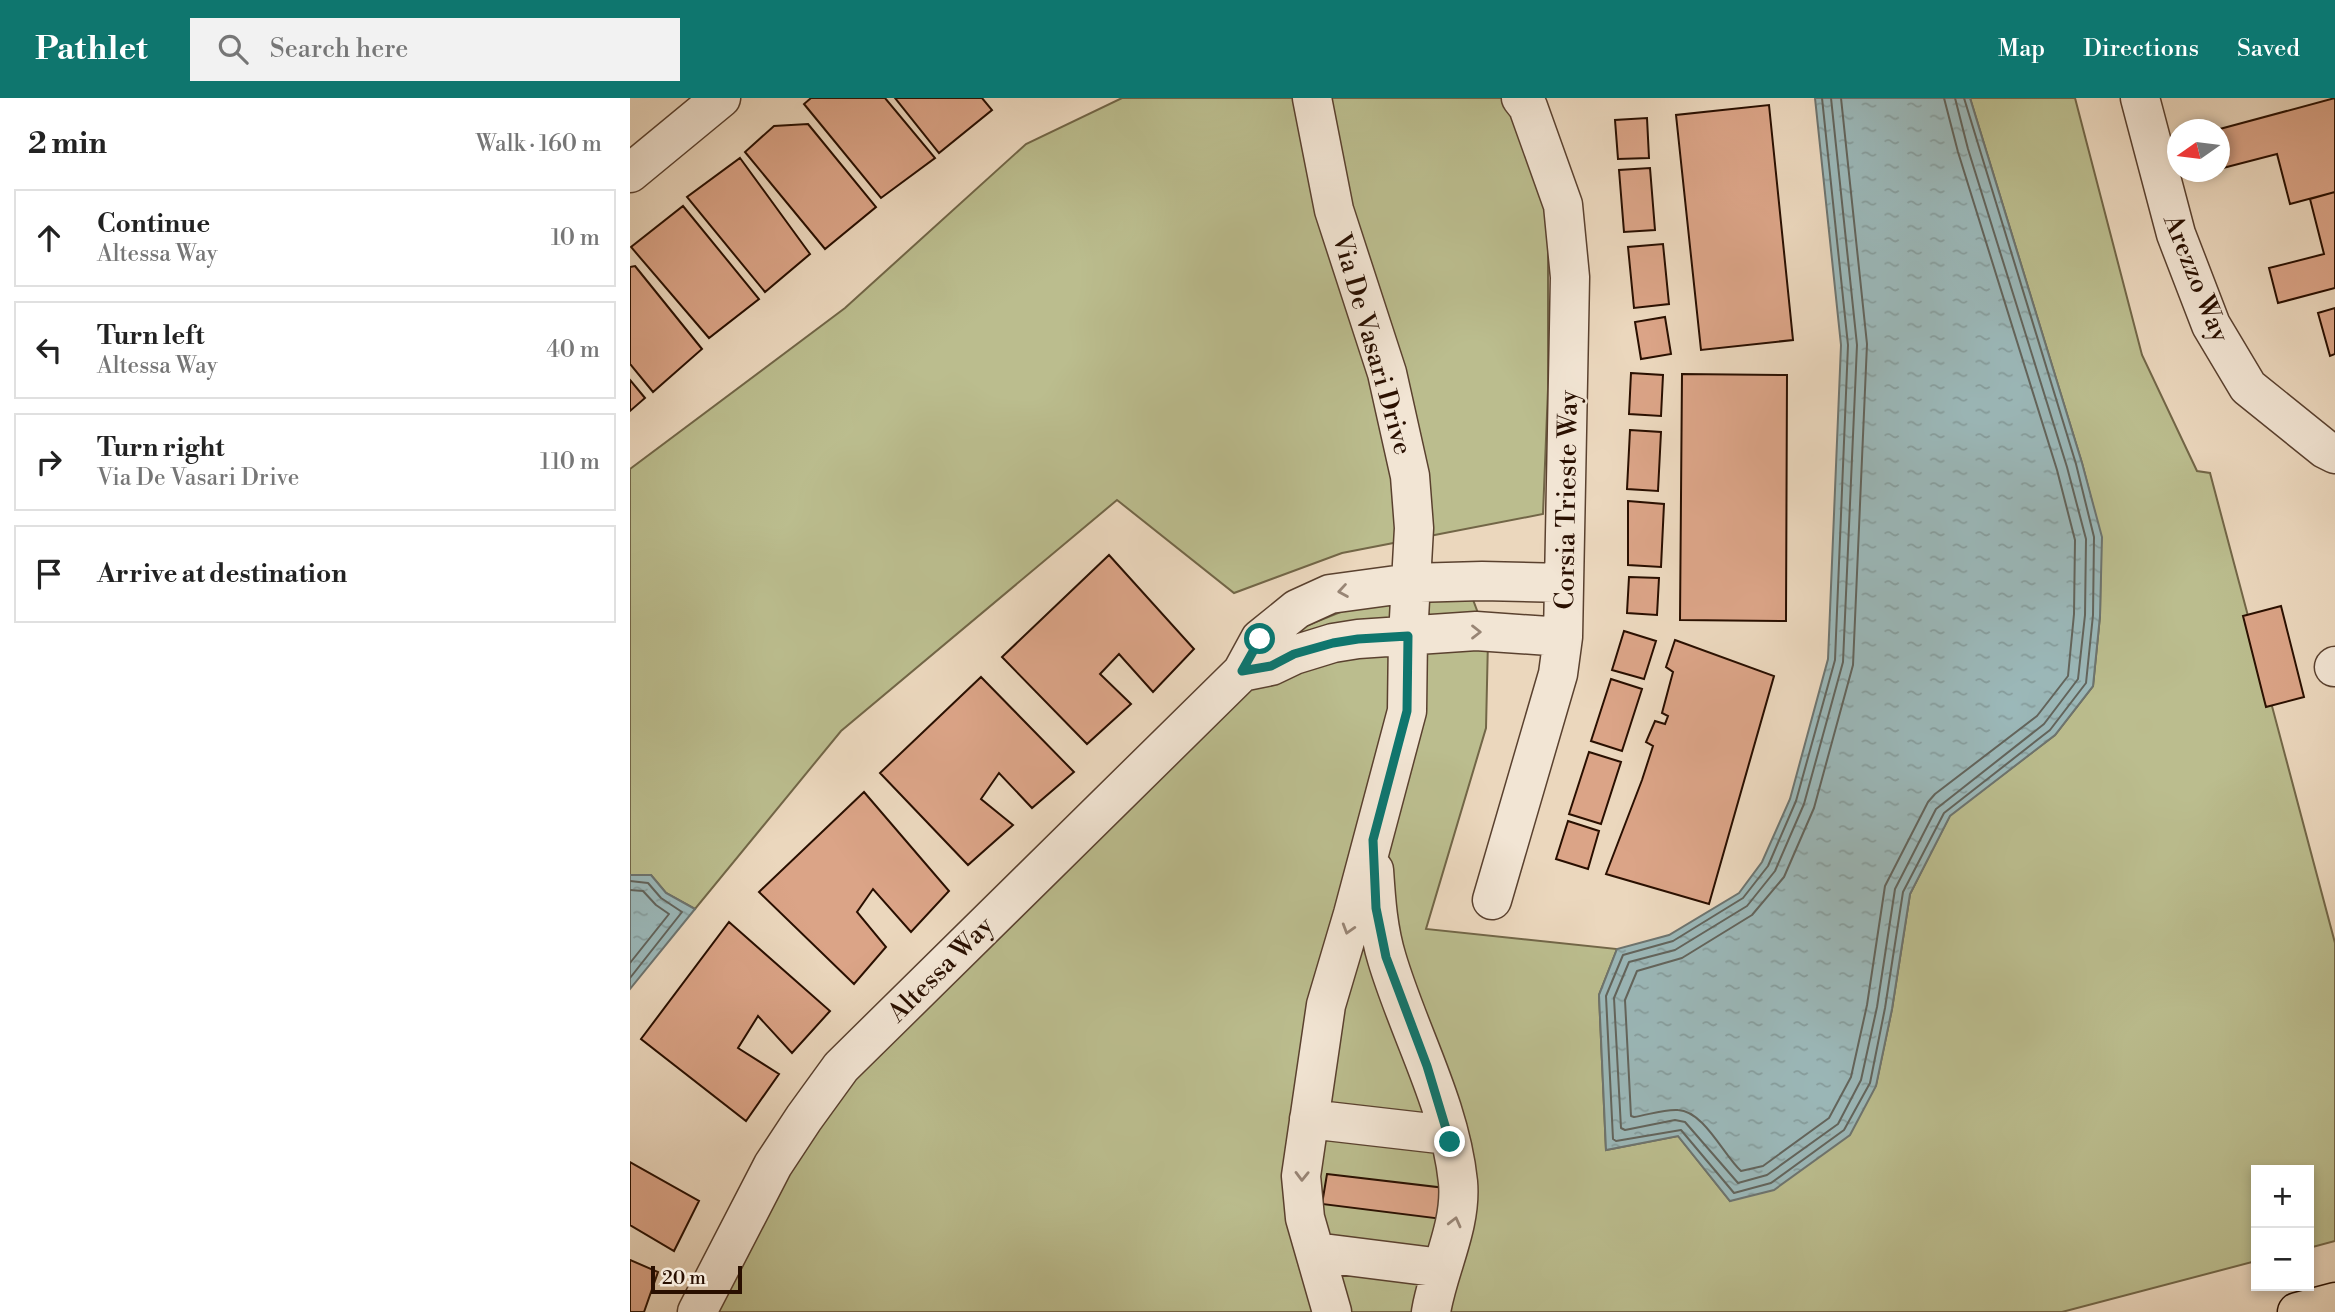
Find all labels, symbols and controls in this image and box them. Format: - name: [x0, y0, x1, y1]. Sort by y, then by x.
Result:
- search box: [190, 18, 680, 81]
- text: Pathlet: [35, 29, 148, 70]
- icon: search: [214, 30, 252, 68]
- text: Search here: [270, 33, 408, 65]
- text: Map: [1998, 34, 2045, 64]
- text: Directions: [2083, 34, 2199, 64]
- text: Saved: [2237, 34, 2300, 64]
- north arrow: [2167, 119, 2230, 182]
- text: 2 min: [28, 125, 107, 163]
- text: Walk · 160 m: [476, 130, 602, 158]
- text: Continue: [97, 208, 210, 240]
- street label: Arezzo Way: [2156, 209, 2236, 347]
- icon: ahead: [30, 219, 68, 257]
- text: 10 m: [551, 224, 600, 252]
- street label: Via De Vasari Drive: [1325, 229, 1419, 459]
- text: Altessa Way: [97, 240, 218, 268]
- text: Turn left: [97, 320, 205, 352]
- icon: left: [30, 331, 68, 369]
- text: 40 m: [546, 336, 600, 364]
- text: Altessa Way: [97, 352, 218, 380]
- street label: Corsia Trieste Way: [1549, 390, 1585, 610]
- text: Turn right: [97, 432, 225, 464]
- icon: right: [30, 443, 68, 481]
- text: 110 m: [540, 448, 600, 476]
- text: Via De Vasari Drive: [97, 464, 299, 492]
- icon: arrive: [30, 555, 68, 593]
- text: Arrive at destination: [97, 558, 347, 590]
- one-way arrow: [1337, 584, 1349, 599]
- route start: [1244, 623, 1275, 654]
- one-way arrow: [1471, 624, 1482, 640]
- street label: Altessa Way: [880, 910, 1001, 1030]
- one-way arrow: [1342, 923, 1357, 935]
- route end: [1434, 1126, 1465, 1157]
- map controls: [2251, 1165, 2314, 1291]
- button: +: [2251, 1165, 2314, 1228]
- one-way arrow: [1295, 1171, 1310, 1182]
- one-way arrow: [1447, 1217, 1461, 1229]
- button: −: [2251, 1228, 2314, 1291]
- scale bar: [651, 1263, 742, 1295]
- text: 20 m: [662, 1266, 706, 1290]

